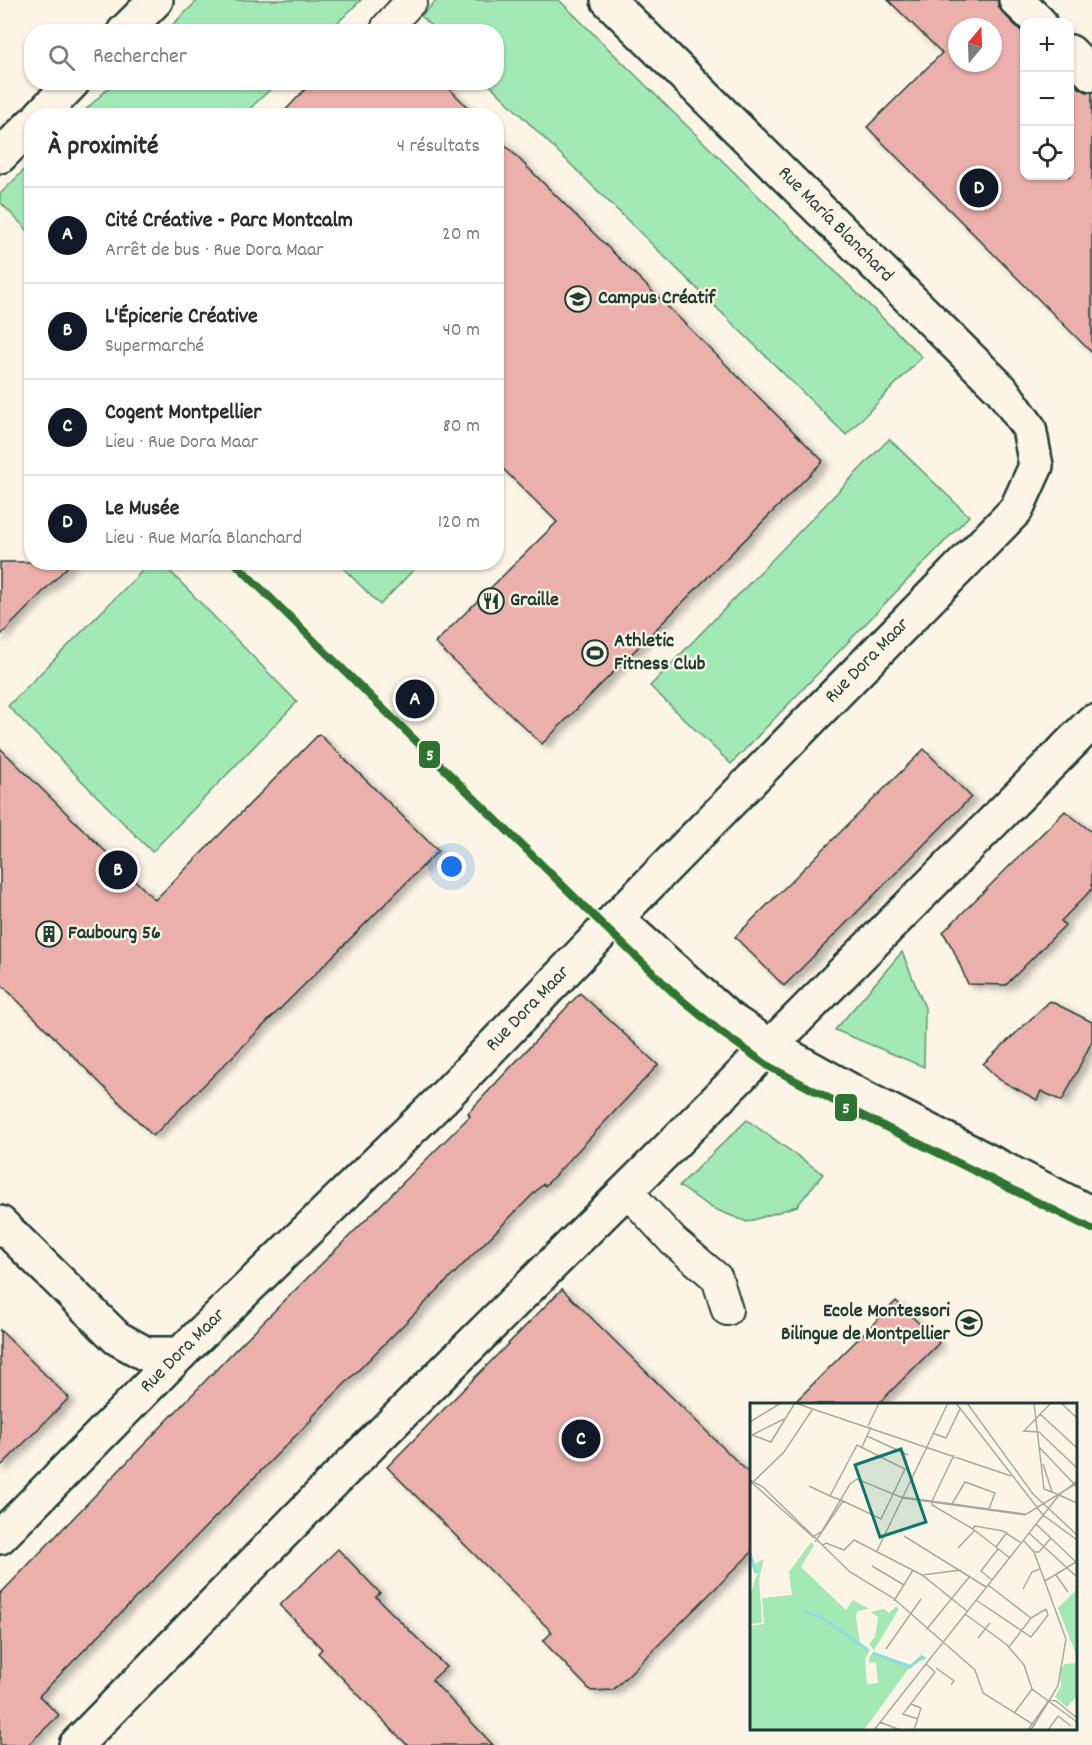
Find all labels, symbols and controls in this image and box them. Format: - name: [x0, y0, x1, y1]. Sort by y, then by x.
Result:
- north arrow: [948, 18, 1002, 72]
- map controls: [1020, 18, 1074, 180]
- button: +: [1020, 18, 1074, 72]
- search box: [24, 24, 504, 90]
- icon: search: [45, 41, 78, 74]
- text: Rechercher: [93, 42, 187, 73]
- button: −: [1020, 72, 1074, 126]
- button: locate: [1020, 126, 1074, 180]
- text: À proximité: [48, 129, 158, 166]
- text: 4 résultats: [397, 133, 480, 161]
- street label: Rue María Blanchard: [771, 161, 899, 289]
- pin: D: [960, 166, 998, 210]
- text: Cité Créative - Parc Montcalm: [105, 206, 353, 237]
- text: A: [62, 221, 73, 249]
- text: 20 m: [442, 221, 480, 249]
- text: Arrêt de bus · Rue Dora Maar: [105, 237, 324, 265]
- school or university icon: Campus Créatif: [563, 284, 593, 314]
- place label: Campus Créatif: [598, 285, 716, 313]
- text: L'Épicerie Créative: [105, 302, 258, 333]
- text: B: [63, 317, 72, 345]
- text: 40 m: [442, 317, 480, 345]
- text: Supermarché: [105, 333, 204, 361]
- text: Cogent Montpellier: [105, 398, 261, 429]
- text: C: [63, 413, 72, 441]
- text: 80 m: [443, 413, 480, 441]
- text: Lieu · Rue Dora Maar: [105, 429, 258, 457]
- text: Le Musée: [105, 494, 180, 525]
- text: D: [62, 509, 73, 537]
- text: 120 m: [438, 509, 480, 537]
- text: Lieu · Rue María Blanchard: [105, 525, 302, 553]
- restaurant icon: Graille: [476, 586, 506, 616]
- place label: Graille: [510, 587, 559, 615]
- street label: Rue Dora Maar: [819, 612, 917, 710]
- place label: Athletic Fitness Club: [614, 628, 706, 679]
- sports icon: Athletic Fitness Club: [580, 638, 610, 668]
- pin: A: [396, 676, 434, 722]
- line badge: 5: [418, 740, 441, 769]
- text: 5: [426, 745, 434, 768]
- pin: B: [98, 848, 138, 892]
- your location: [437, 852, 466, 881]
- building icon: Faubourg 56: [34, 919, 64, 949]
- place label: Faubourg 56: [68, 920, 161, 948]
- street label: Rue Dora Maar: [480, 959, 577, 1059]
- line badge: 5: [834, 1093, 858, 1122]
- text: 5: [842, 1098, 850, 1121]
- place label: Ecole Montessori Bilingue de Montpellier: [781, 1298, 951, 1349]
- street label: Rue Dora Maar: [134, 1302, 233, 1400]
- school or university icon: Ecole Montessori Bilingue de Montpellier: [954, 1308, 984, 1338]
- inset map: [750, 1403, 1077, 1730]
- pin: C: [562, 1416, 600, 1462]

